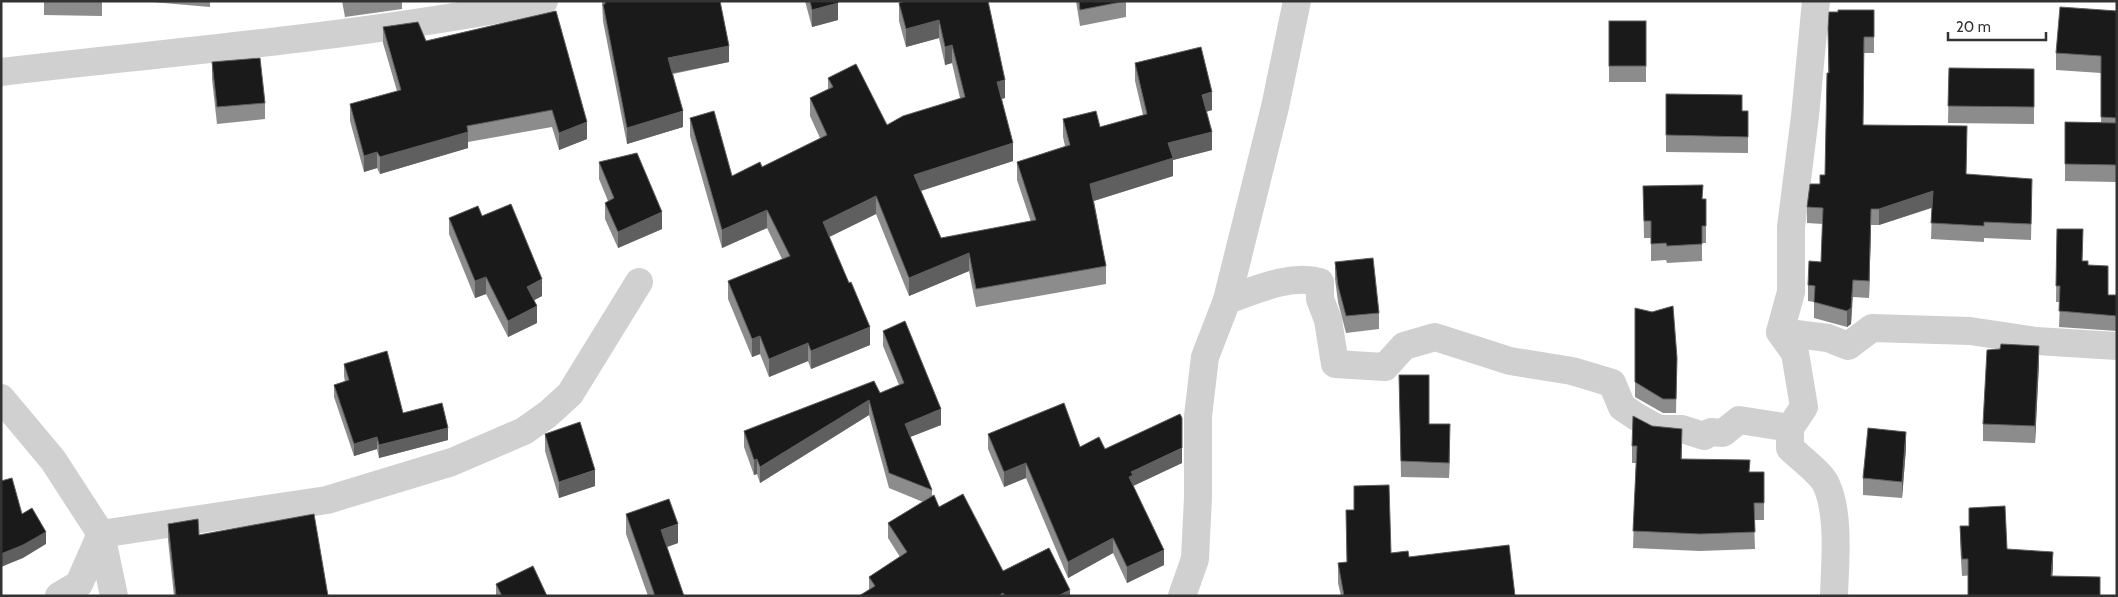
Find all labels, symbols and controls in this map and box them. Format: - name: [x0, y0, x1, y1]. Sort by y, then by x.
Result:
- scale bar: [1948, 10, 2046, 42]
- text: 20 m: [1956, 18, 1991, 36]

